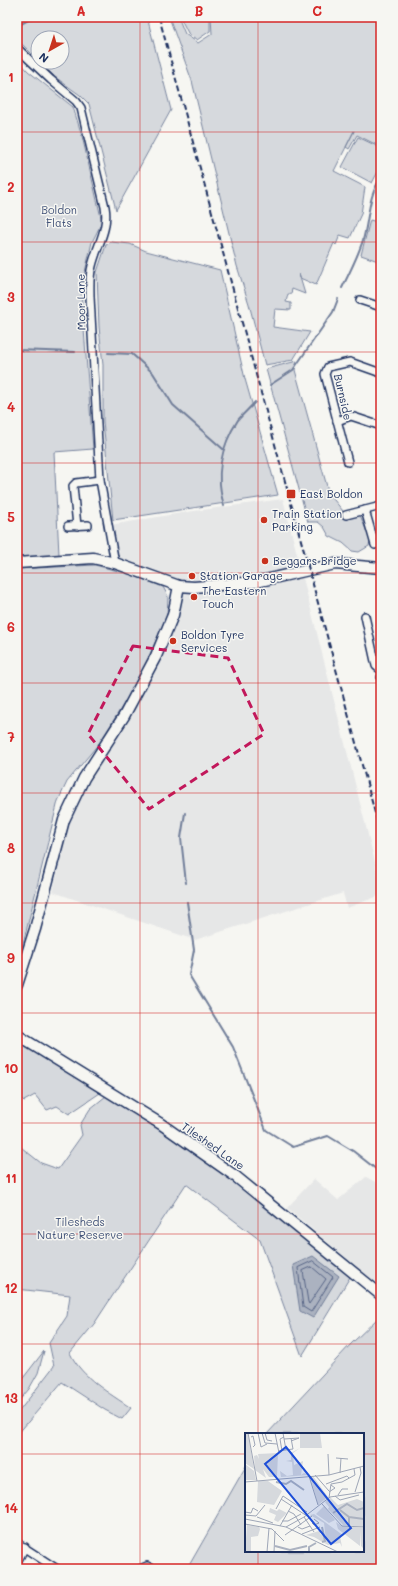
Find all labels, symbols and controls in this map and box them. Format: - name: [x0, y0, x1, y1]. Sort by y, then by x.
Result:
- text: A: [76, 2, 86, 19]
- text: B: [195, 2, 204, 19]
- text: C: [312, 2, 322, 19]
- north arrow: [30, 30, 70, 70]
- text: N: [35, 50, 51, 67]
- text: 1: [8, 68, 14, 85]
- text: 2: [7, 178, 15, 195]
- park label: Boldon Flats: [41, 202, 77, 230]
- street label: Moor Lane: [73, 273, 88, 330]
- text: 3: [7, 288, 15, 305]
- street label: Burnside: [331, 372, 356, 422]
- text: 4: [7, 398, 15, 415]
- place label: East Boldon: [300, 486, 363, 501]
- marker: East Boldon: [285, 488, 297, 500]
- place label: Train Station Parking: [272, 506, 342, 534]
- text: 5: [7, 508, 15, 525]
- marker: Train Station Parking: [259, 515, 269, 525]
- place label: Beggars Bridge: [273, 553, 357, 568]
- marker: Beggars Bridge: [260, 556, 270, 566]
- place label: Station Garage: [200, 568, 283, 583]
- marker: Station Garage: [187, 571, 197, 581]
- place label: The Eastern Touch: [202, 583, 266, 611]
- marker: The Eastern Touch: [189, 592, 199, 602]
- text: 6: [7, 618, 15, 635]
- place label: Boldon Tyre Services: [181, 627, 245, 655]
- marker: Boldon Tyre Services: [168, 636, 178, 646]
- text: 7: [7, 728, 15, 745]
- text: 8: [7, 839, 15, 856]
- text: 9: [7, 949, 15, 966]
- text: 10: [4, 1059, 18, 1076]
- street label: Tileshed Lane: [179, 1118, 248, 1173]
- text: 11: [5, 1169, 17, 1186]
- park label: Tilesheds Nature Reserve: [37, 1214, 123, 1242]
- text: 12: [4, 1279, 18, 1296]
- text: 13: [4, 1389, 18, 1406]
- inset map: [245, 1433, 364, 1552]
- text: 14: [4, 1499, 18, 1516]

